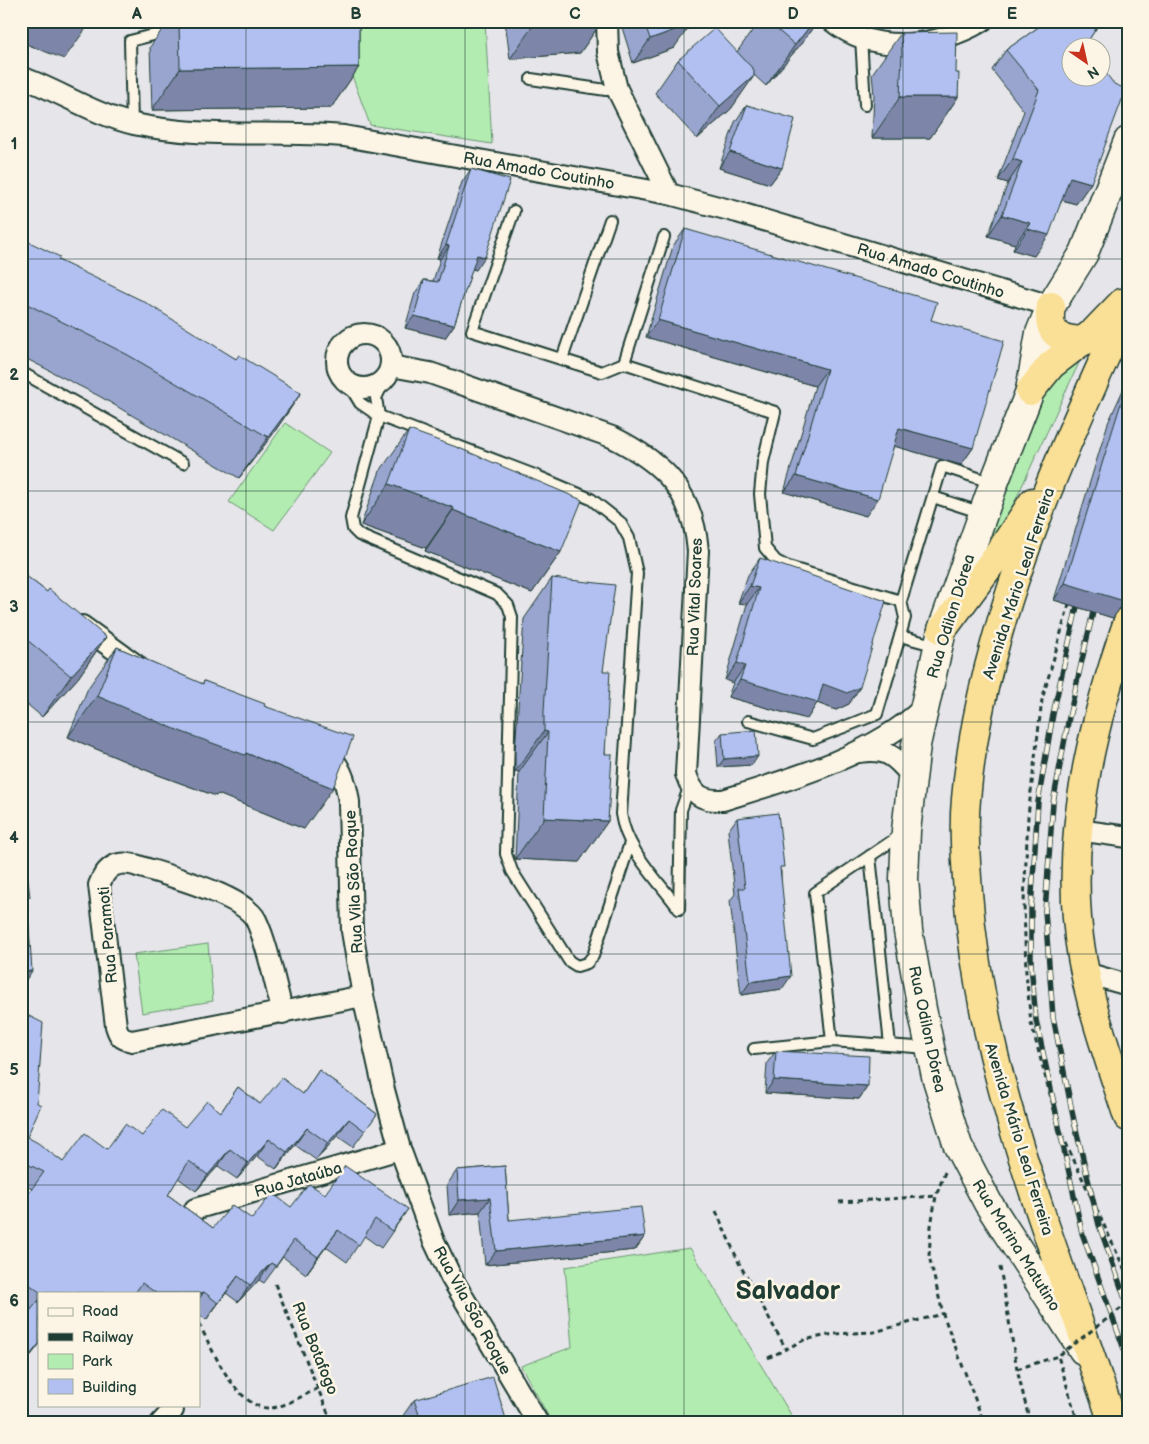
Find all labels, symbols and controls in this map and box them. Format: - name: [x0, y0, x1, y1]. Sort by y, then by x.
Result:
- text: A: [131, 5, 142, 24]
- text: B: [350, 5, 362, 24]
- text: C: [569, 5, 581, 24]
- text: D: [787, 5, 799, 24]
- text: E: [1007, 5, 1017, 24]
- north arrow: [1062, 38, 1112, 88]
- text: N: [1084, 62, 1102, 82]
- text: 1: [11, 135, 17, 154]
- street label: Rua Amado Coutinho: [462, 149, 616, 194]
- street label: Rua Amado Coutinho: [855, 240, 1007, 303]
- text: 2: [9, 366, 19, 385]
- street label: Avenida Mário Leal Ferreira: [979, 485, 1059, 682]
- street label: Rua Vital Soares: [684, 537, 707, 657]
- street label: Rua Odilon Dórea: [923, 552, 979, 681]
- text: 3: [9, 598, 19, 617]
- street label: Rua Vila São Roque: [341, 809, 368, 954]
- text: 4: [9, 829, 19, 848]
- street label: Rua Paramoti: [95, 886, 122, 984]
- street label: Rua Odilon Dórea: [904, 964, 949, 1094]
- street label: Avenida Mário Leal Ferreira: [980, 1041, 1057, 1238]
- text: 5: [9, 1061, 19, 1080]
- street label: Rua Jataúba: [252, 1159, 344, 1202]
- street label: Rua Marina Matutino: [967, 1176, 1064, 1315]
- street label: Rua Vila São Roque: [429, 1243, 515, 1379]
- district label: Salvador: [736, 1276, 841, 1307]
- text: 6: [9, 1292, 19, 1311]
- legend: [38, 1292, 200, 1406]
- street label: Rua Botafogo: [287, 1299, 342, 1398]
- text: Road: [82, 1302, 118, 1321]
- text: Railway: [82, 1328, 133, 1347]
- text: Park: [82, 1352, 113, 1371]
- text: Building: [82, 1378, 137, 1397]

